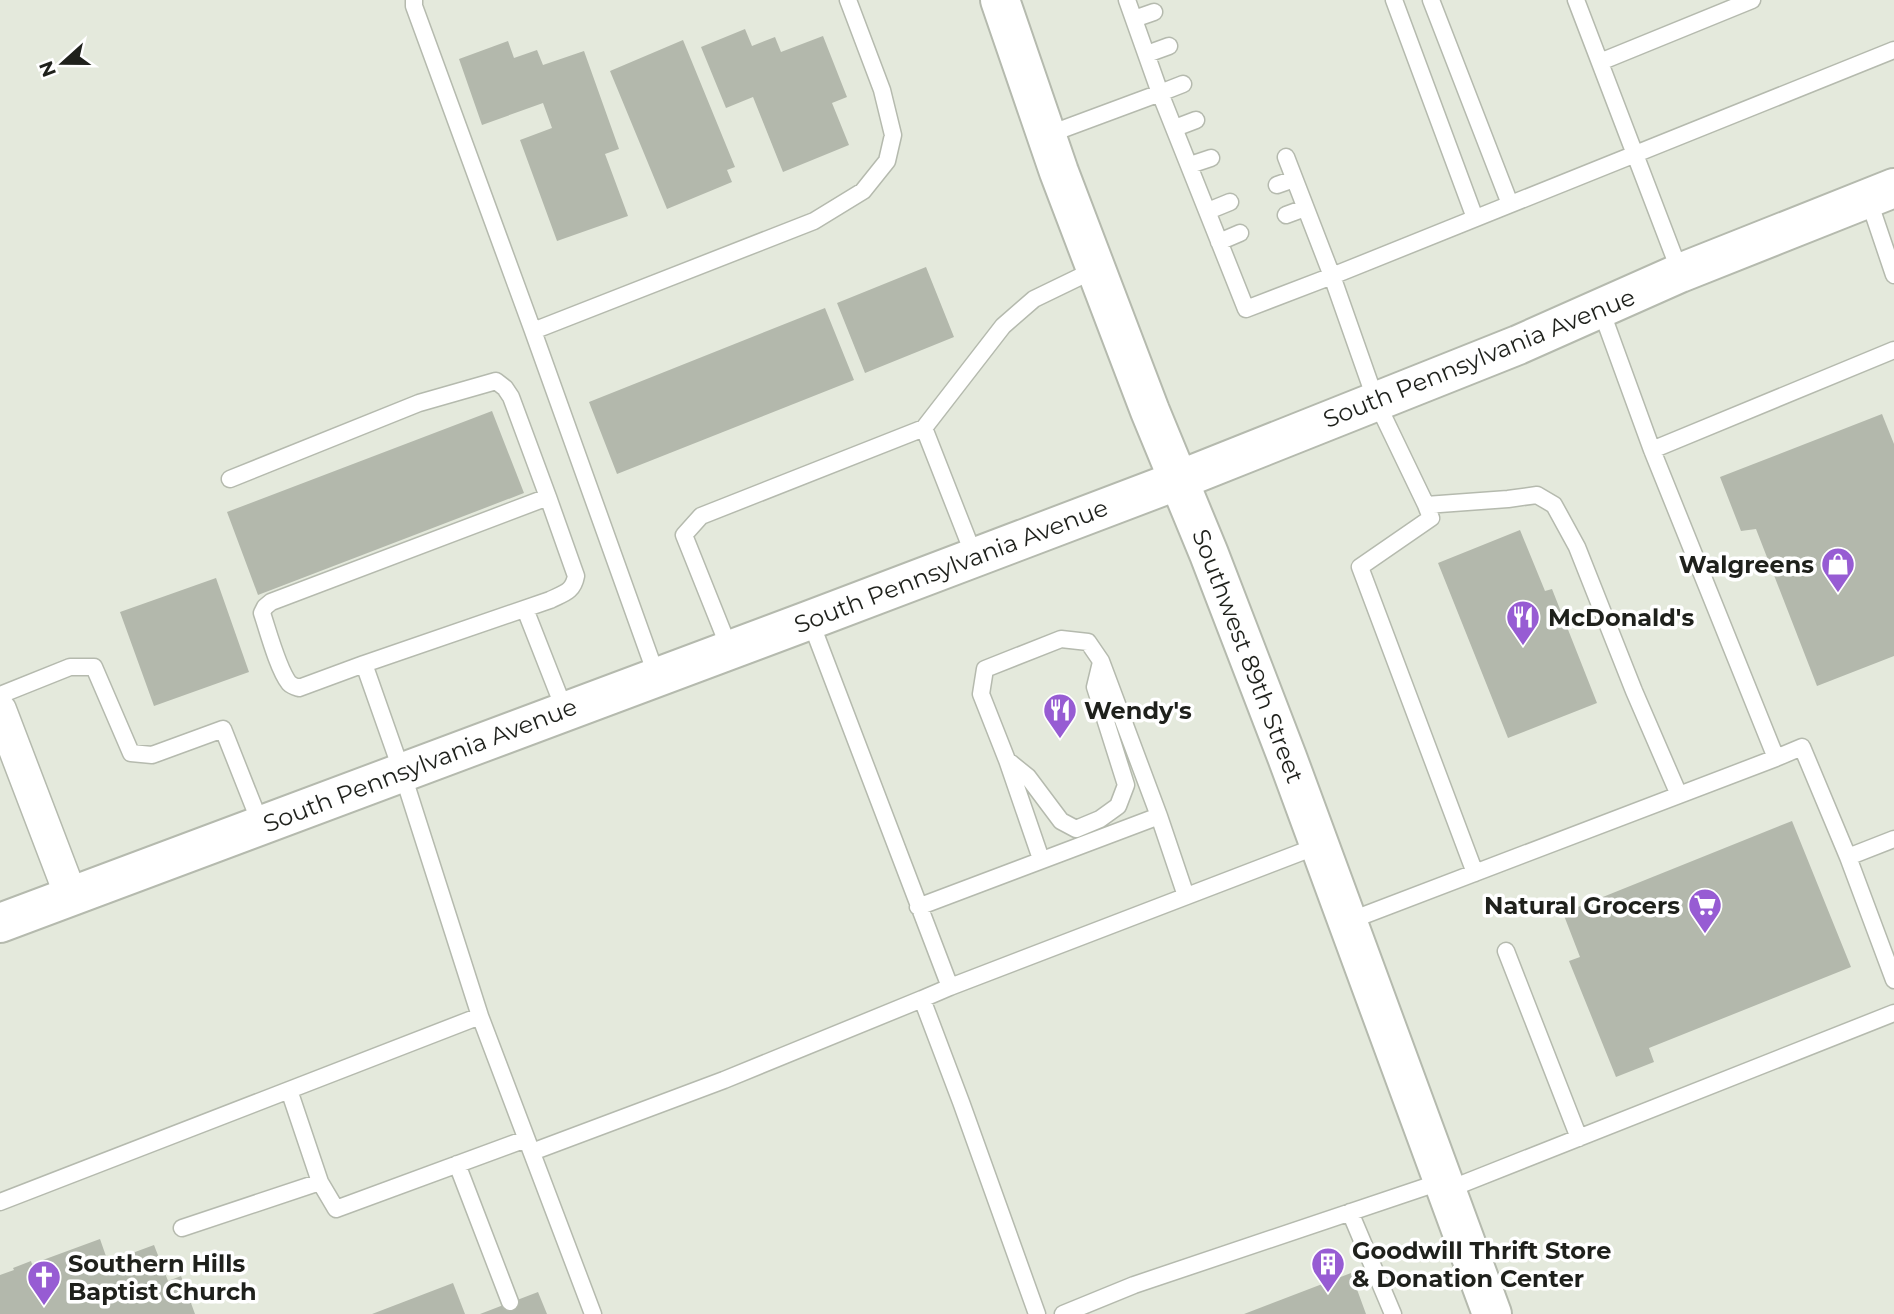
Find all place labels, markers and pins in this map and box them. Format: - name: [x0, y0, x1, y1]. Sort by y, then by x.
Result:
- shop icon: Walgreens: [1819, 545, 1857, 594]
- place label: Walgreens: [1679, 550, 1814, 579]
- restaurant icon: McDonald's: [1504, 598, 1542, 647]
- place label: McDonald's: [1548, 603, 1694, 632]
- restaurant icon: Wendy's: [1041, 691, 1079, 740]
- place label: Wendy's: [1084, 696, 1192, 725]
- supermarket icon: Natural Grocers: [1686, 886, 1724, 935]
- place label: Natural Grocers: [1484, 891, 1680, 920]
- place label: Goodwill Thrift Store & Donation Center: [1352, 1236, 1611, 1293]
- building icon: Goodwill Thrift Store & Donation Center: [1309, 1245, 1347, 1294]
- place label: Southern Hills Baptist Church: [68, 1249, 257, 1306]
- church icon: Southern Hills Baptist Church: [25, 1258, 63, 1307]

